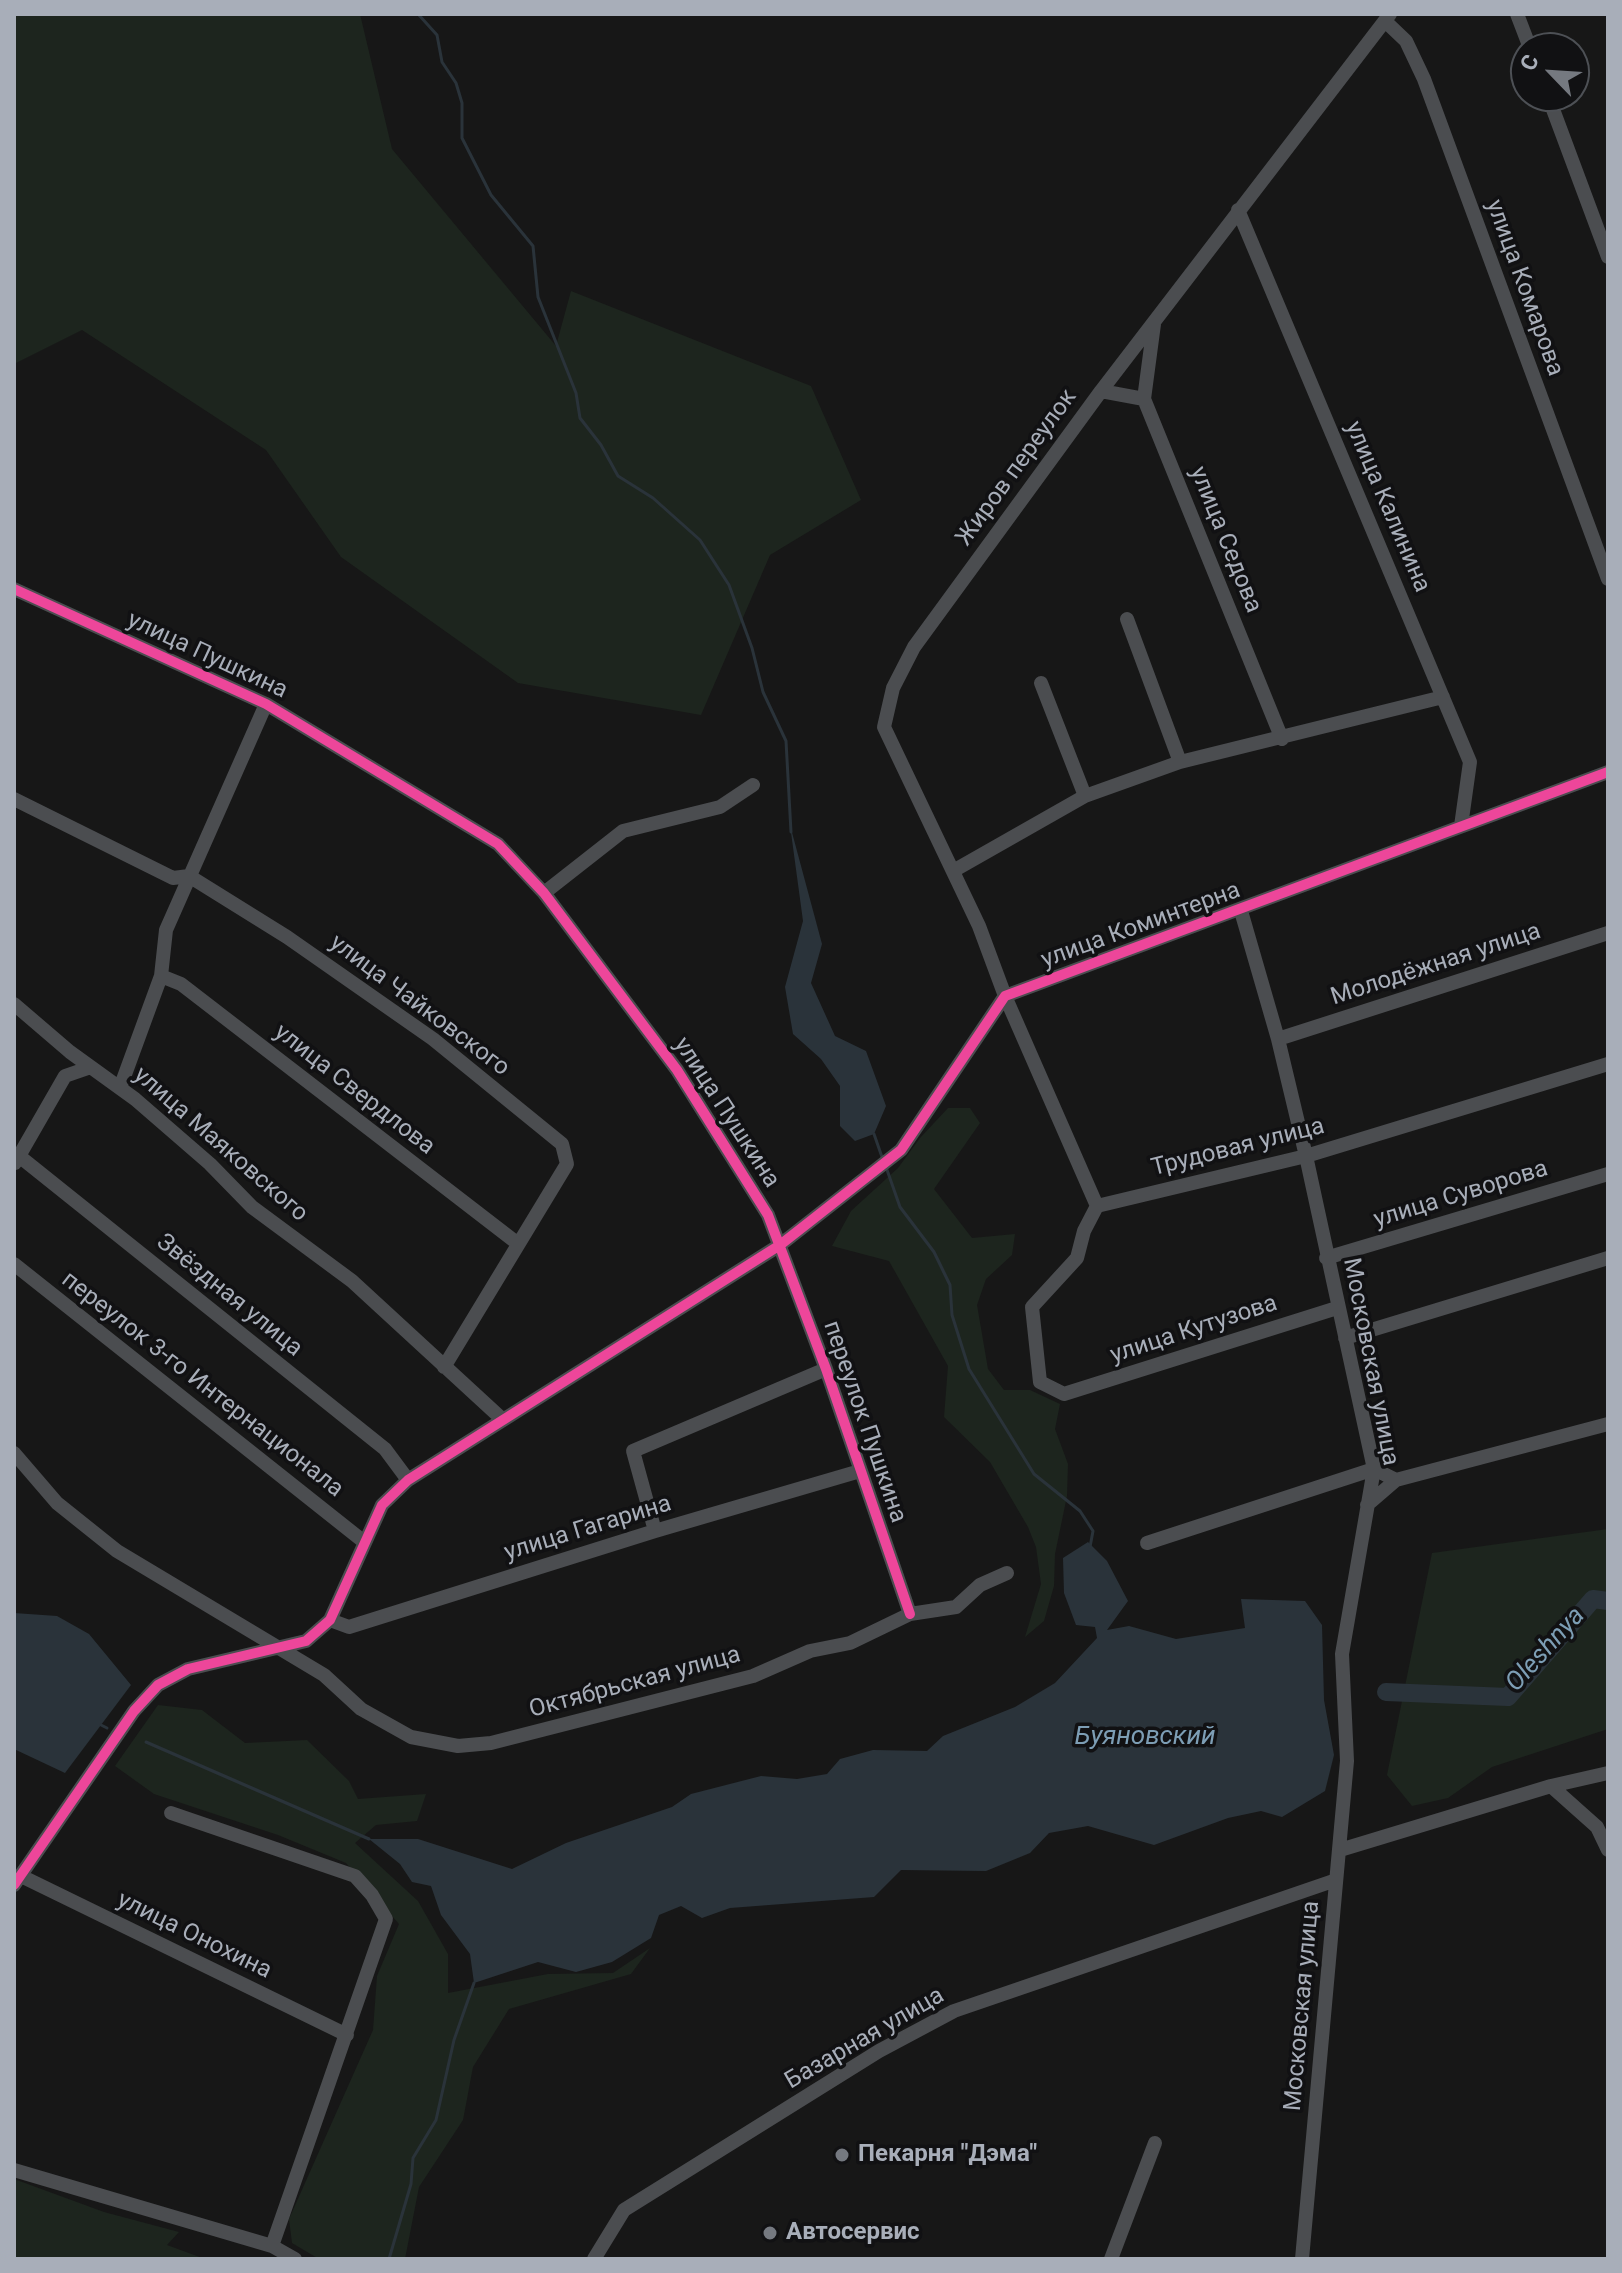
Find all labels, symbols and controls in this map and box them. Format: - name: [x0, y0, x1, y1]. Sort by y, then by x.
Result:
- north arrow: [1510, 32, 1590, 112]
- text: С: [1515, 51, 1544, 74]
- street label: улица Комарова: [1479, 196, 1569, 380]
- street label: Жиров переулок: [951, 384, 1083, 552]
- street label: улица Калинина: [1338, 417, 1436, 597]
- street label: улица Седова: [1183, 463, 1267, 617]
- street label: улица Пушкина: [122, 606, 292, 706]
- street label: улица Коминтерна: [1037, 877, 1245, 975]
- street label: Молодёжная улица: [1328, 918, 1544, 1012]
- street label: улица Чайковского: [323, 929, 515, 1083]
- street label: улица Свердлова: [268, 1018, 440, 1162]
- street label: улица Пушкина: [667, 1032, 785, 1194]
- street label: улица Маяковского: [127, 1061, 313, 1229]
- street label: Трудовая улица: [1149, 1113, 1327, 1183]
- street label: улица Суворова: [1371, 1155, 1551, 1235]
- street label: Звёздная улица: [150, 1228, 308, 1364]
- street label: Московская улица: [1336, 1256, 1404, 1468]
- street label: переулок 3-го Интернационала: [55, 1266, 349, 1504]
- street label: улица Кутузова: [1107, 1289, 1281, 1371]
- street label: переулок Пушкина: [816, 1317, 912, 1527]
- street label: улица Гагарина: [501, 1490, 675, 1568]
- water label: Oleshnya: [1500, 1601, 1592, 1699]
- street label: Октябрьская улица: [526, 1641, 744, 1725]
- water label: Буяновский: [1074, 1721, 1216, 1753]
- street label: улица Онохина: [112, 1886, 276, 1986]
- street label: Московская улица: [1279, 1900, 1327, 2112]
- street label: Базарная улица: [780, 1982, 950, 2096]
- place label: Пекарня "Дэма": [858, 2141, 1037, 2169]
- marker: Пекарня "Дэма": [833, 2146, 851, 2164]
- place label: Автосервис: [786, 2219, 920, 2247]
- marker: Автосервис: [761, 2224, 779, 2242]

